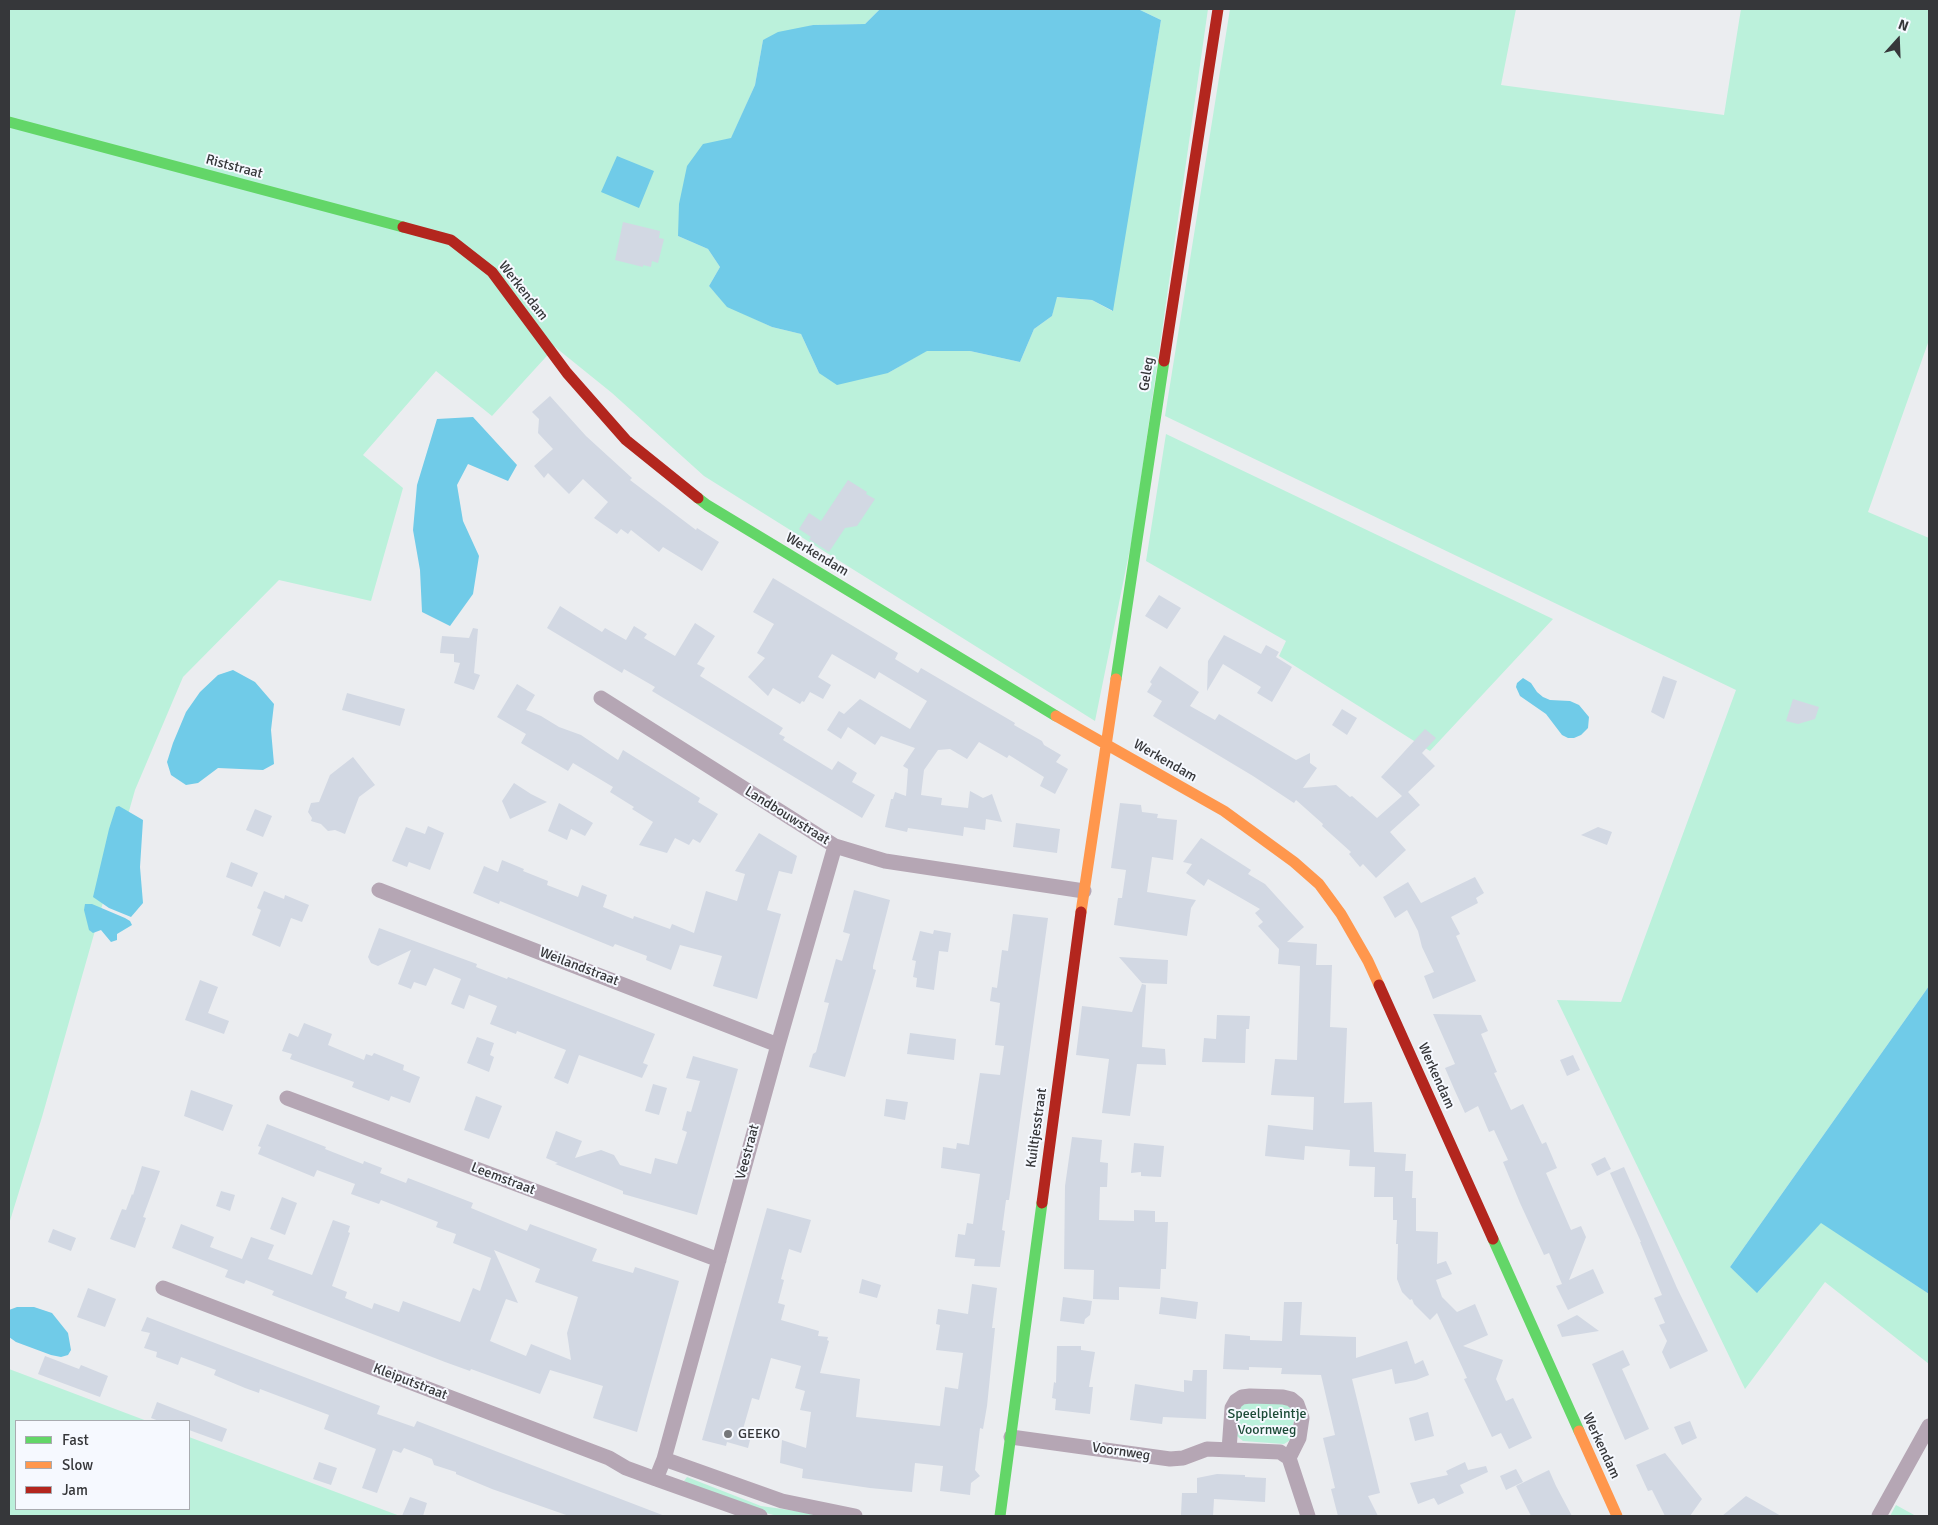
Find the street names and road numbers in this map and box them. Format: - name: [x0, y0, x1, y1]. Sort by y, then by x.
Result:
- street label: Riststraat: [204, 151, 264, 183]
- street label: Werkendam: [495, 258, 551, 324]
- street label: Geleg: [1136, 356, 1158, 392]
- street label: Werkendam: [782, 530, 852, 580]
- street label: Werkendam: [1130, 736, 1200, 786]
- street label: Landbouwstraat: [742, 783, 832, 849]
- street label: Weilandstraat: [537, 944, 621, 990]
- street label: Werkendam: [1414, 1040, 1458, 1112]
- street label: Kuiltjesstraat: [1023, 1087, 1051, 1169]
- street label: Veestraat: [733, 1123, 763, 1181]
- street label: Leemstraat: [469, 1159, 537, 1199]
- street label: Kleiputstraat: [371, 1360, 449, 1404]
- street label: Werkendam: [1578, 1410, 1624, 1482]
- street label: Voornweg: [1091, 1440, 1151, 1464]

